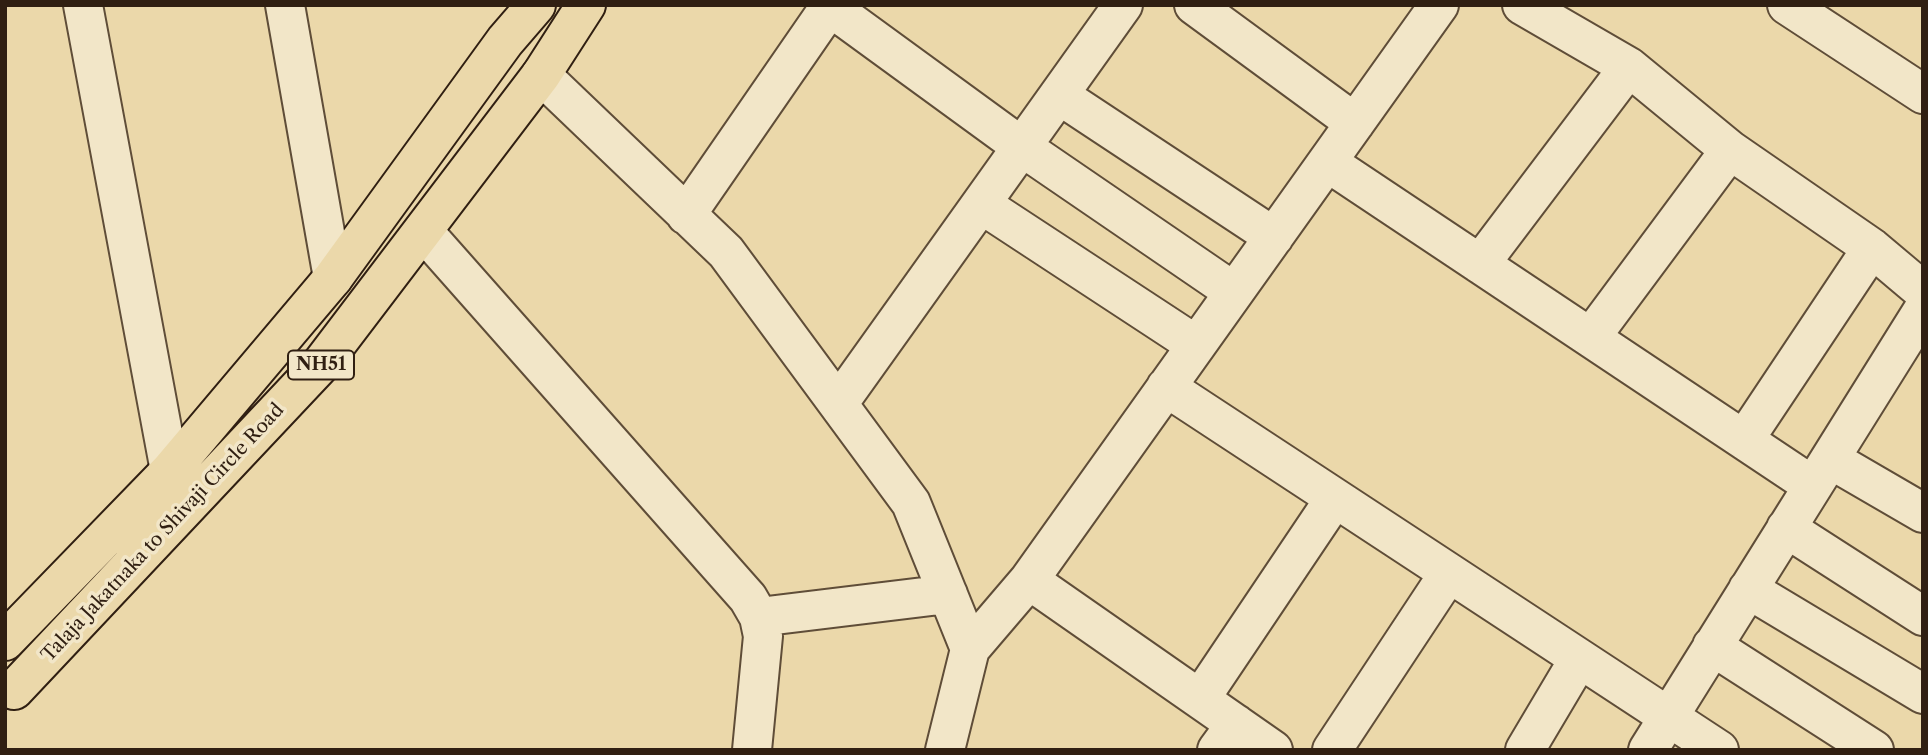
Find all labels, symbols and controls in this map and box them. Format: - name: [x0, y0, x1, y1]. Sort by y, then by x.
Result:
- road number: NH51: [288, 351, 354, 380]
- street label: Talaja Jakatnaka to Shivaji Circle Road: [37, 399, 289, 667]

